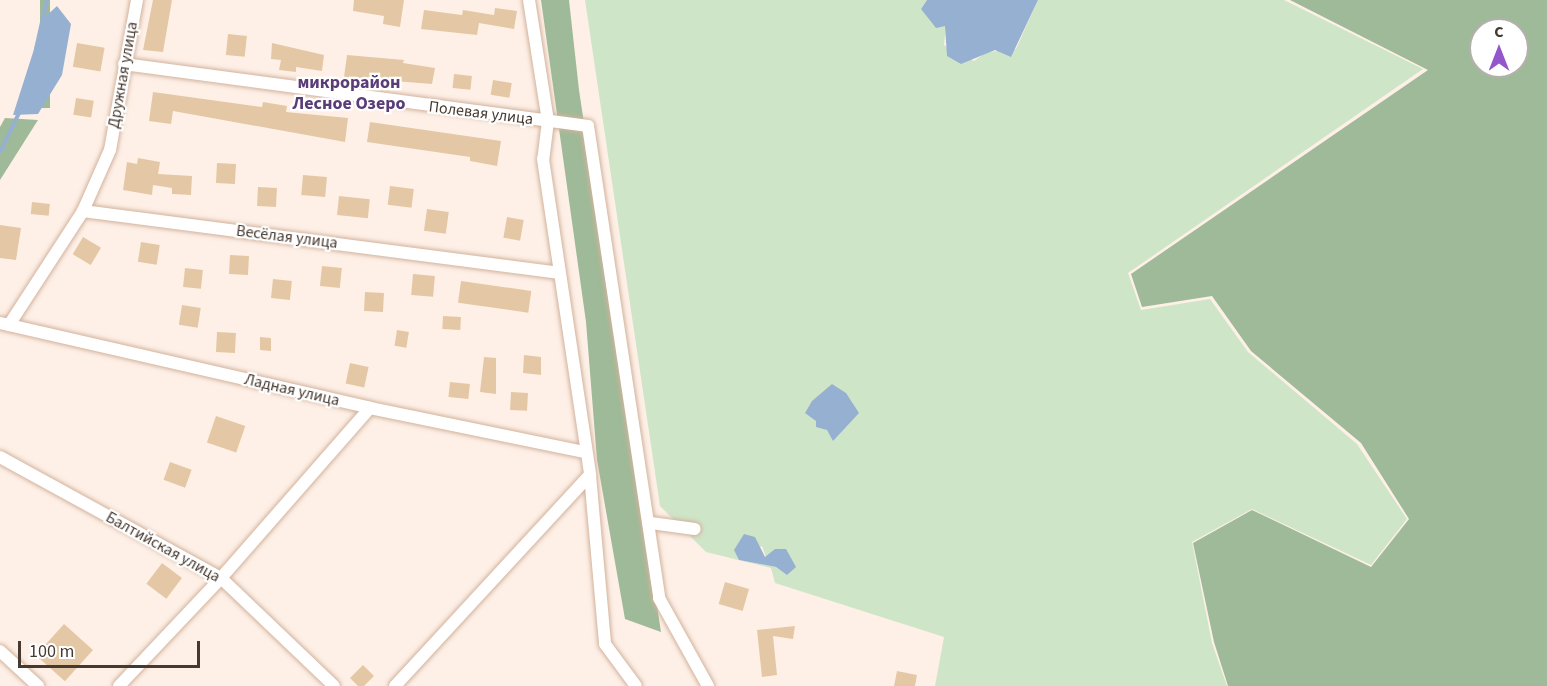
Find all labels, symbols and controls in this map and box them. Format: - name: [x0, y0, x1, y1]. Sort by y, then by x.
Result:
- north arrow: [1469, 18, 1529, 78]
- street label: Дружная улица: [104, 20, 142, 130]
- text: С: [1494, 21, 1504, 43]
- district label: микрорайон Лесное Озеро: [292, 73, 406, 116]
- street label: Полевая улица: [428, 97, 534, 129]
- street label: Весёлая улица: [235, 221, 339, 253]
- street label: Ладная улица: [243, 370, 341, 410]
- street label: Балтийская улица: [102, 508, 224, 586]
- scale bar: [21, 629, 202, 667]
- text: 100 m: [29, 639, 74, 664]

